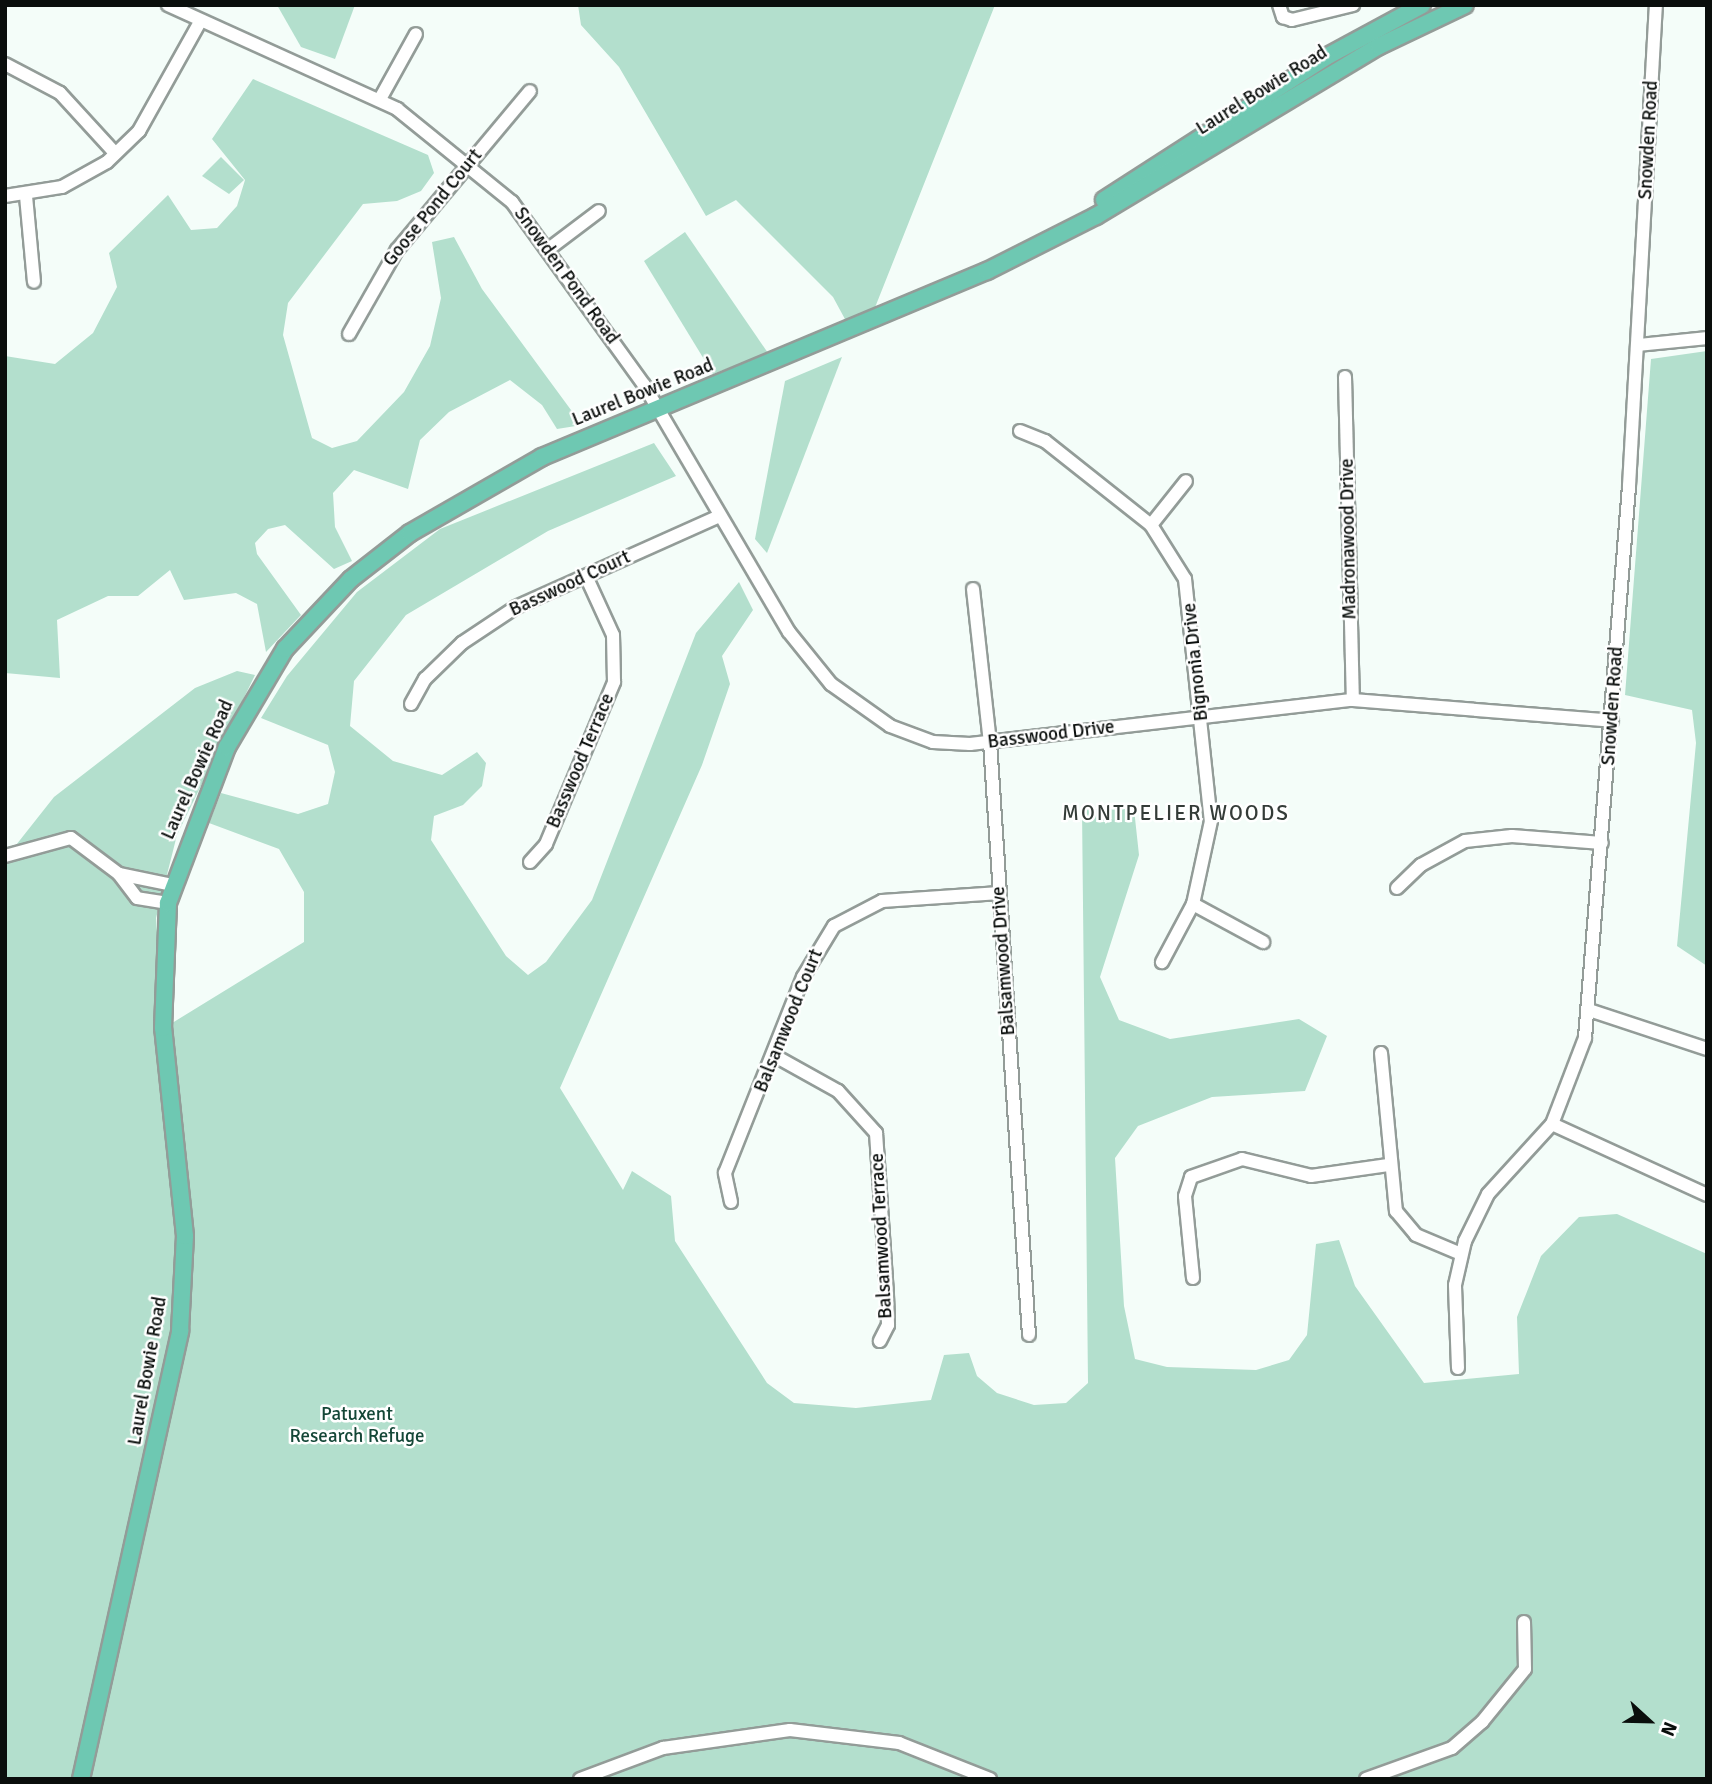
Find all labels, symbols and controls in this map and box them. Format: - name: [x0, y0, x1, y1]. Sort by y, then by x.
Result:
- street label: Laurel Bowie Road: [1192, 42, 1332, 140]
- street label: Snowden Road: [1634, 80, 1664, 200]
- street label: Goose Pond Court: [379, 145, 487, 271]
- street label: Snowden Pond Road: [509, 203, 623, 349]
- street label: Laurel Bowie Road: [569, 354, 717, 432]
- street label: Madronawood Drive: [1336, 458, 1362, 620]
- street label: Basswood Court: [506, 546, 634, 622]
- street label: Bignonia Drive: [1178, 602, 1214, 722]
- street label: Snowden Road: [1597, 646, 1629, 766]
- street label: Basswood Terrace: [542, 690, 620, 832]
- street label: Laurel Bowie Road: [157, 697, 239, 843]
- street label: Basswood Drive: [986, 716, 1116, 754]
- district label: MONTPELIER WOODS: [1064, 800, 1288, 826]
- street label: Balsamwood Drive: [987, 886, 1021, 1036]
- street label: Balsamwood Court: [750, 946, 828, 1096]
- street label: Balsamwood Terrace: [866, 1153, 898, 1319]
- street label: Laurel Bowie Road: [124, 1295, 172, 1447]
- park label: Patuxent Research Refuge: [289, 1404, 425, 1448]
- north arrow: [1614, 1686, 1684, 1756]
- text: N: [1655, 1718, 1682, 1739]

